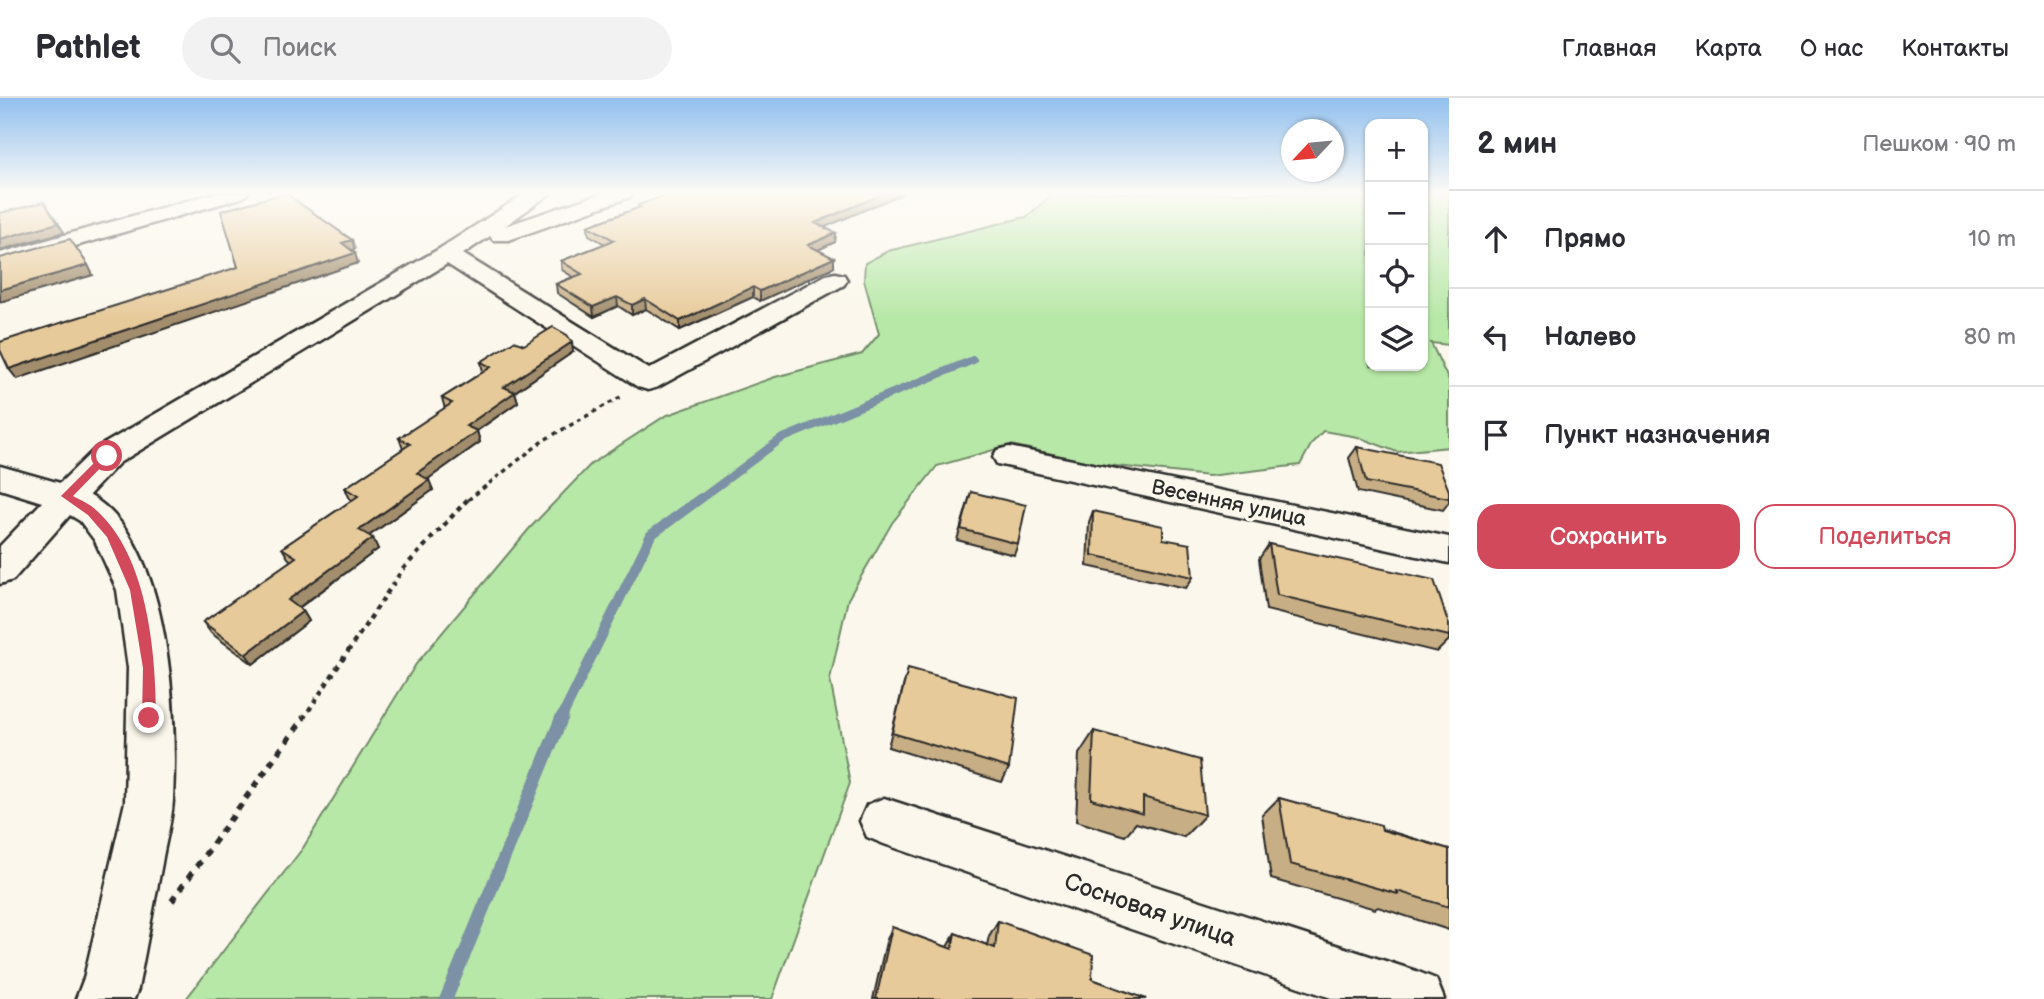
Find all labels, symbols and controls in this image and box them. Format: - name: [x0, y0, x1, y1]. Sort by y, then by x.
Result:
- search box: [182, 17, 672, 80]
- text: Pathlet: [35, 28, 140, 68]
- icon: search: [206, 29, 244, 67]
- text: Поиск: [262, 33, 337, 64]
- text: Главная: [1562, 34, 1656, 63]
- text: Карта: [1694, 34, 1762, 63]
- text: О нас: [1800, 34, 1863, 63]
- text: Контакты: [1901, 34, 2009, 63]
- north arrow: [1281, 119, 1344, 182]
- map controls: [1365, 119, 1428, 371]
- button: +: [1365, 119, 1428, 182]
- text: 2 мин: [1477, 126, 1557, 162]
- text: Пешком · 90 m: [1862, 130, 2016, 158]
- button: −: [1365, 182, 1428, 245]
- icon: ahead: [1477, 220, 1515, 258]
- text: Прямо: [1544, 224, 1626, 255]
- text: 10 m: [1968, 225, 2016, 253]
- button: locate: [1365, 245, 1428, 308]
- button: layers: [1365, 308, 1428, 371]
- icon: left: [1477, 318, 1515, 356]
- text: Налево: [1544, 322, 1636, 353]
- text: 80 m: [1964, 323, 2016, 351]
- icon: arrive: [1477, 416, 1515, 454]
- text: Пункт назначения: [1544, 420, 1770, 451]
- route start: [91, 440, 122, 471]
- street label: Весенняя улица: [1149, 474, 1309, 532]
- button: Сохранить: [1477, 504, 1740, 569]
- button: Поделиться: [1754, 504, 2016, 569]
- route end: [133, 702, 164, 733]
- street label: Сосновая улица: [1060, 867, 1240, 953]

